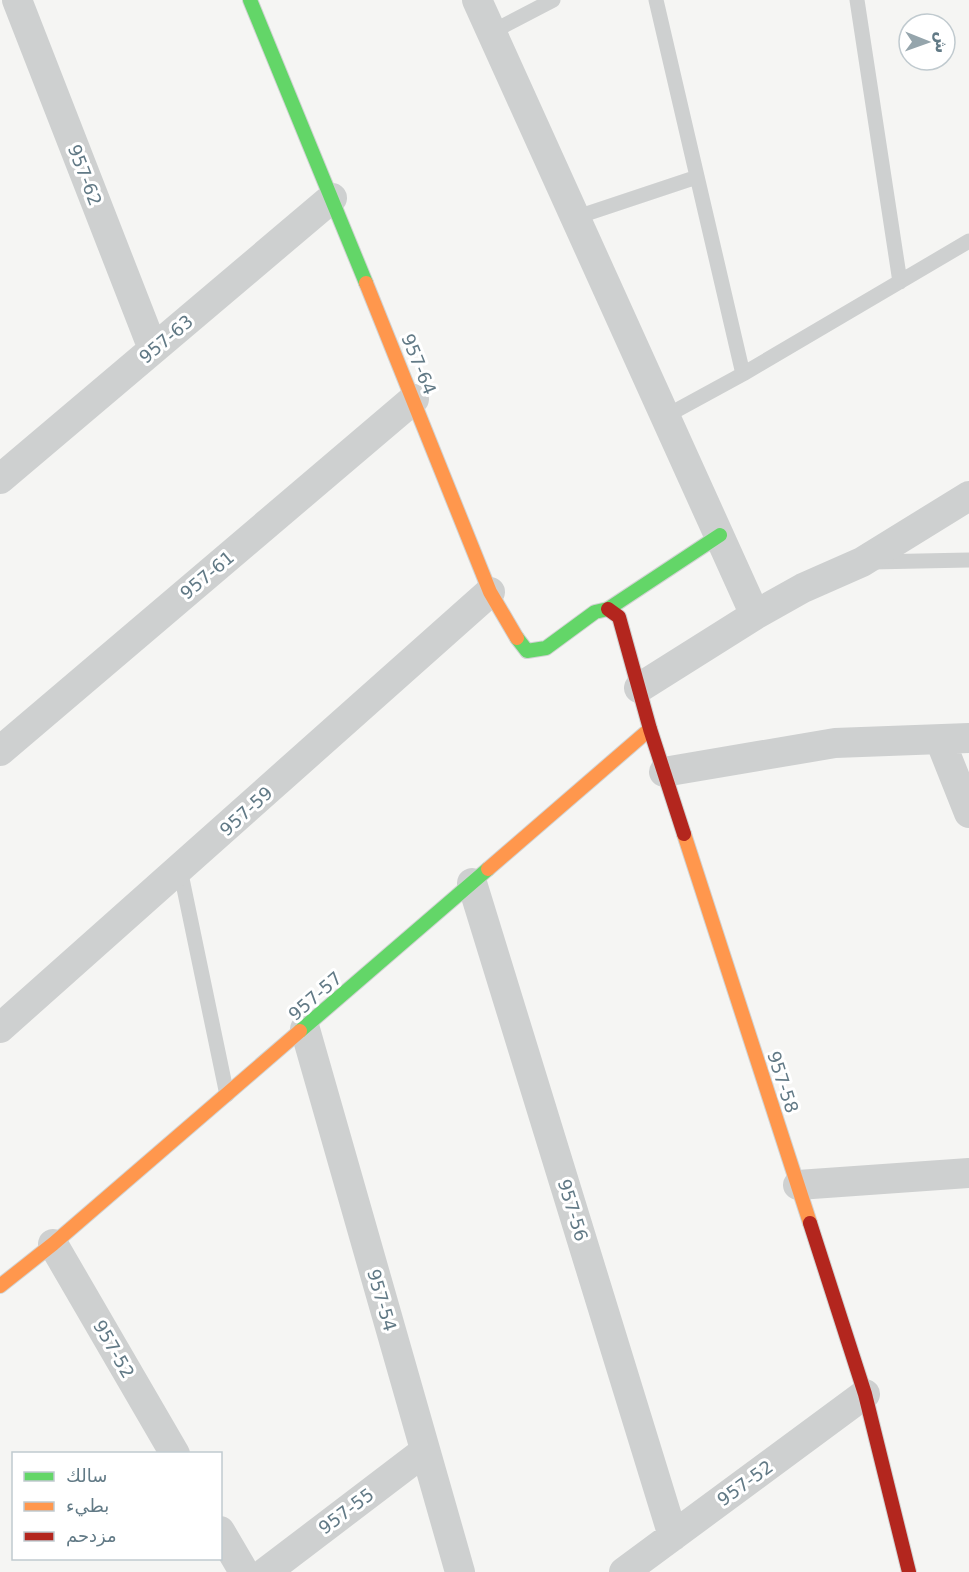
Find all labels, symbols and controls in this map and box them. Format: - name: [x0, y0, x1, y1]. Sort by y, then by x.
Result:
- north arrow: [897, 12, 957, 72]
- text: ش: [932, 31, 951, 53]
- street label: 957-62: [64, 141, 106, 209]
- street label: 957-63: [135, 310, 197, 368]
- street label: 957-64: [397, 331, 441, 397]
- street label: 957-61: [176, 546, 238, 604]
- street label: 957-59: [215, 782, 277, 840]
- street label: 957-57: [284, 967, 346, 1025]
- street label: 957-58: [763, 1048, 803, 1116]
- street label: 957-56: [554, 1176, 592, 1244]
- street label: 957-54: [363, 1266, 401, 1334]
- street label: 957-52: [89, 1316, 139, 1382]
- legend: [12, 1452, 222, 1560]
- street label: 957-52: [713, 1456, 777, 1510]
- text: سالك: [66, 1465, 107, 1486]
- street label: 957-55: [314, 1483, 378, 1539]
- text: بطيء: [66, 1495, 109, 1517]
- text: مزدحم: [66, 1525, 117, 1547]

